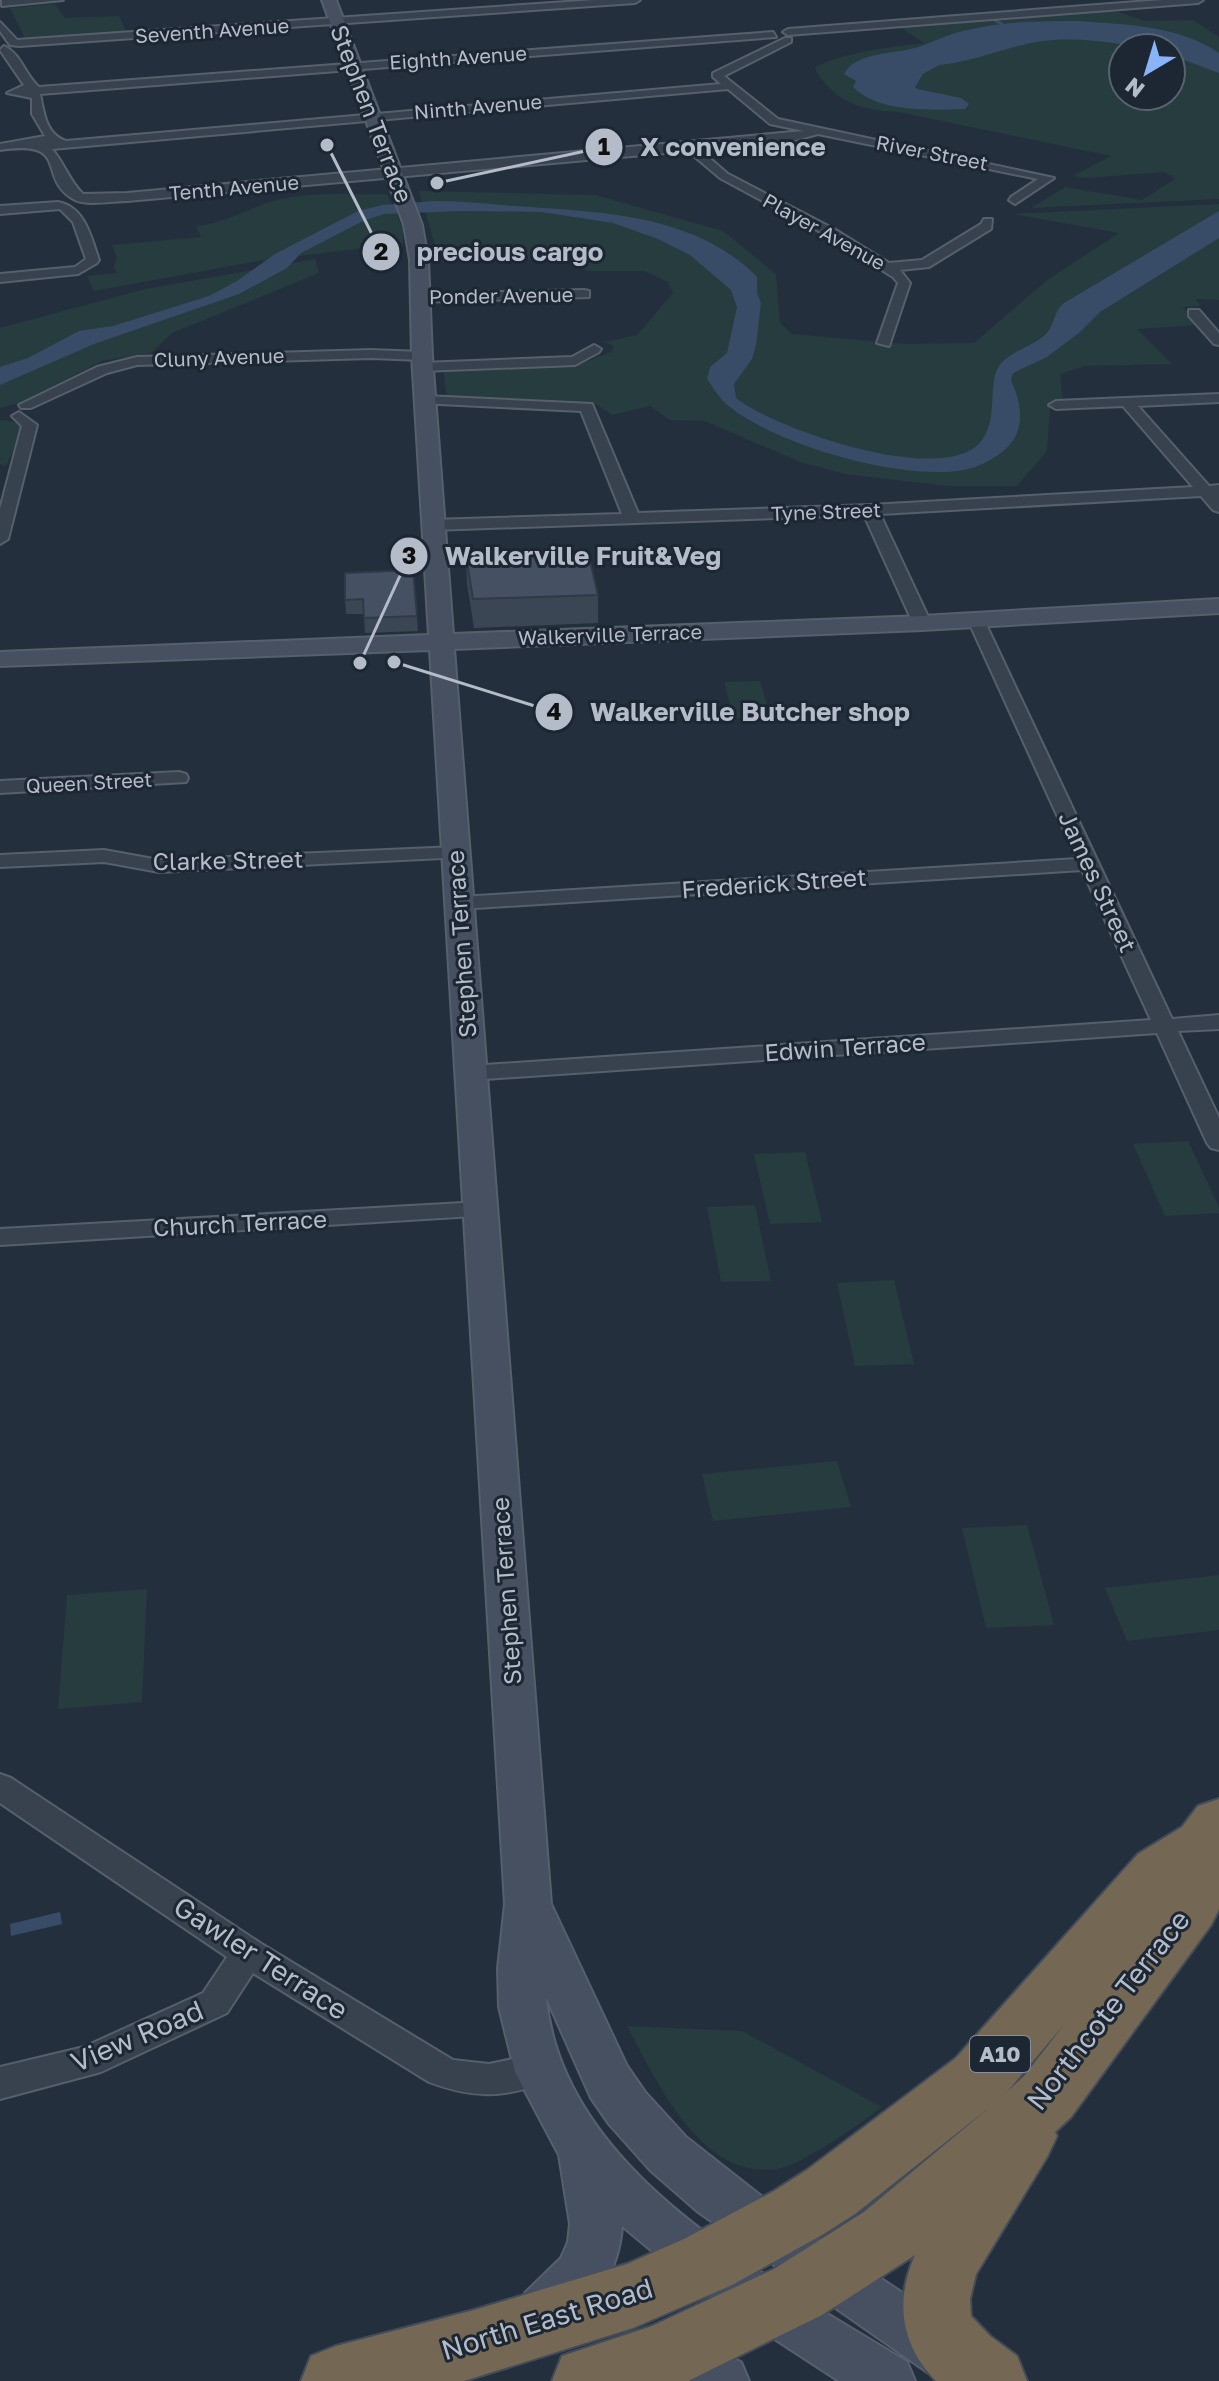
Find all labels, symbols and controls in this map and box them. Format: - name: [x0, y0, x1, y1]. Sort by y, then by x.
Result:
- street label: Seventh Avenue: [134, 13, 290, 47]
- street label: Stephen Terrace: [325, 20, 420, 207]
- north arrow: [1107, 32, 1187, 112]
- street label: Eighth Avenue: [388, 40, 528, 74]
- text: N: [1119, 72, 1149, 104]
- street label: Ninth Avenue: [413, 88, 543, 124]
- callout: X convenience: [584, 122, 842, 172]
- street label: River Street: [874, 129, 990, 175]
- text: 1: [598, 131, 610, 160]
- text: X convenience: [640, 131, 826, 162]
- street label: Tenth Avenue: [168, 169, 300, 205]
- street label: Player Avenue: [759, 188, 890, 275]
- callout: precious cargo: [361, 227, 619, 277]
- text: 2: [374, 236, 388, 265]
- text: precious cargo: [417, 236, 603, 267]
- street label: Ponder Avenue: [429, 282, 573, 308]
- street label: Cluny Avenue: [153, 343, 285, 371]
- street label: Tyne Street: [771, 497, 881, 525]
- callout: Walkerville Fruit&Veg: [389, 531, 737, 581]
- text: 3: [402, 540, 416, 569]
- text: Walkerville Fruit&Veg: [445, 540, 721, 571]
- street label: Walkerville Terrace: [518, 619, 702, 649]
- callout: Walkerville Butcher shop: [534, 687, 925, 737]
- text: 4: [547, 696, 562, 725]
- text: Walkerville Butcher shop: [590, 696, 910, 727]
- street label: Queen Street: [25, 767, 153, 797]
- street label: James Street: [1053, 806, 1144, 956]
- street label: Clarke Street: [152, 844, 304, 875]
- street label: Stephen Terrace: [439, 849, 482, 1039]
- street label: Frederick Street: [680, 862, 867, 903]
- street label: Edwin Terrace: [763, 1026, 926, 1067]
- street label: Church Terrace: [152, 1203, 328, 1242]
- street label: Stephen Terrace: [484, 1496, 527, 1686]
- street label: Gawler Terrace: [168, 1889, 354, 2026]
- street label: Northcote Terrace: [1019, 1903, 1196, 2116]
- street label: View Road: [66, 1993, 208, 2078]
- road number: A10: [970, 2036, 1030, 2072]
- street label: North East Road: [437, 2271, 657, 2366]

